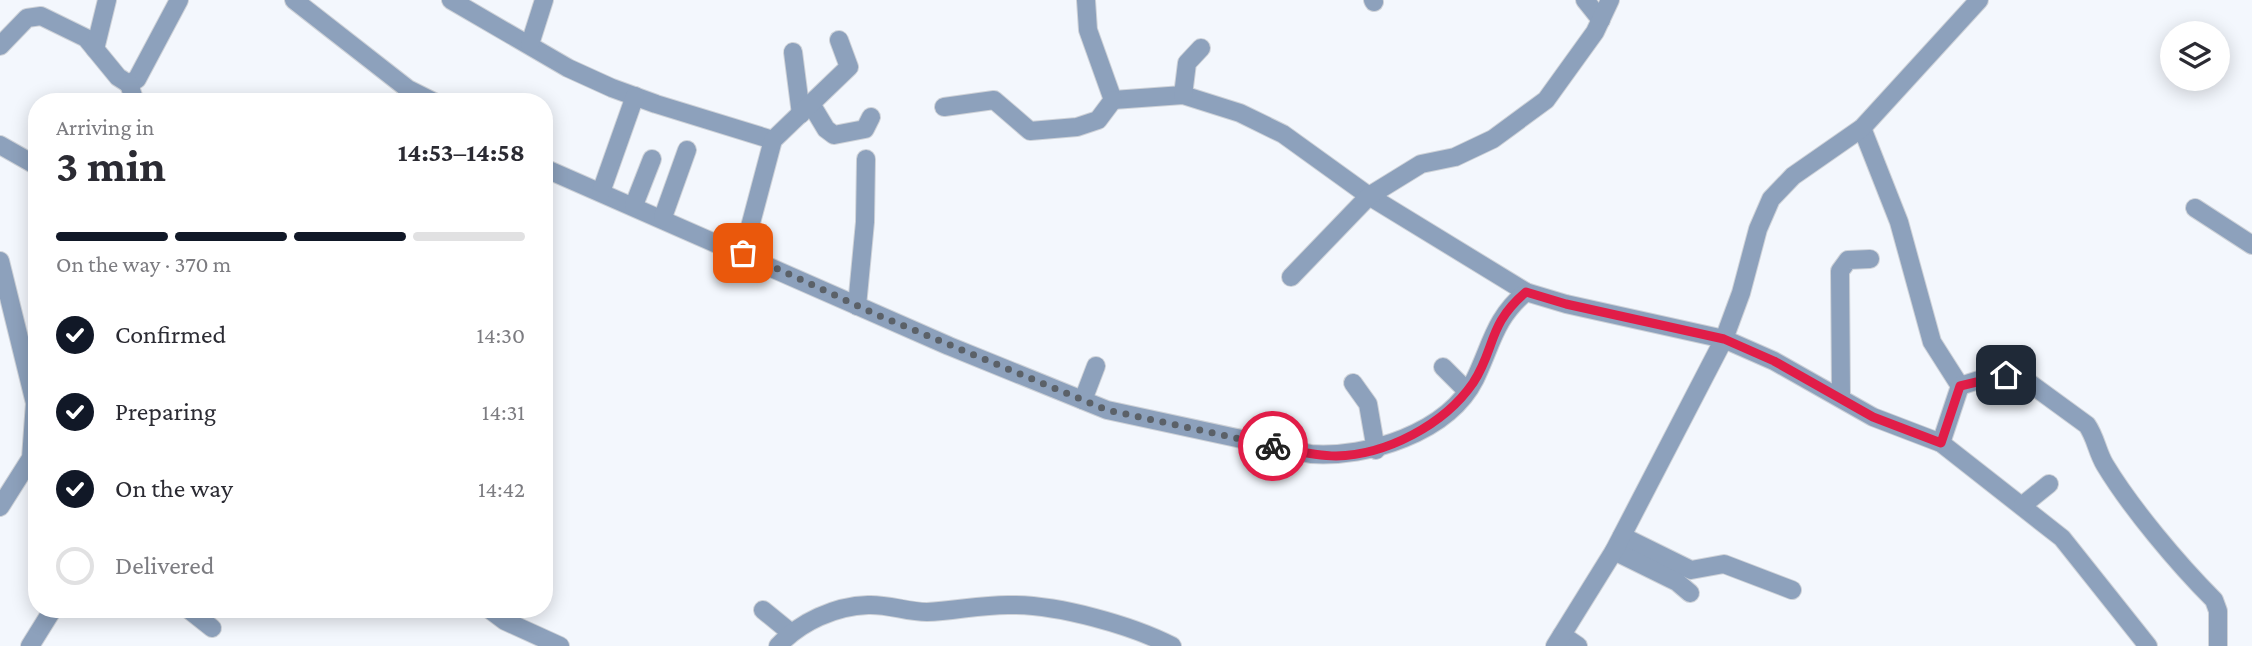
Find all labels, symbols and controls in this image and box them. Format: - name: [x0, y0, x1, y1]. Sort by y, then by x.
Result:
- map controls: [2160, 21, 2230, 91]
- button: layers: [2160, 21, 2230, 91]
- text: Arriving in: [56, 114, 154, 140]
- text: 14:53–14:58: [398, 138, 525, 167]
- text: 3 min: [56, 140, 166, 191]
- pin: [713, 223, 773, 283]
- icon: bag: [724, 234, 762, 272]
- text: On the way · 370 m: [56, 251, 231, 277]
- icon: check: [56, 316, 94, 354]
- text: Confirmed: [115, 320, 226, 349]
- text: 14:30: [476, 322, 525, 348]
- pin: [1976, 345, 2036, 405]
- icon: home: [1987, 356, 2025, 394]
- icon: check: [56, 393, 94, 431]
- text: Preparing: [115, 397, 216, 426]
- text: 14:31: [482, 399, 525, 425]
- courier: [1238, 411, 1308, 481]
- icon: bike: [1254, 427, 1292, 465]
- icon: check: [56, 470, 94, 508]
- text: On the way: [115, 474, 233, 503]
- text: 14:42: [478, 476, 525, 502]
- text: Delivered: [115, 551, 214, 580]

